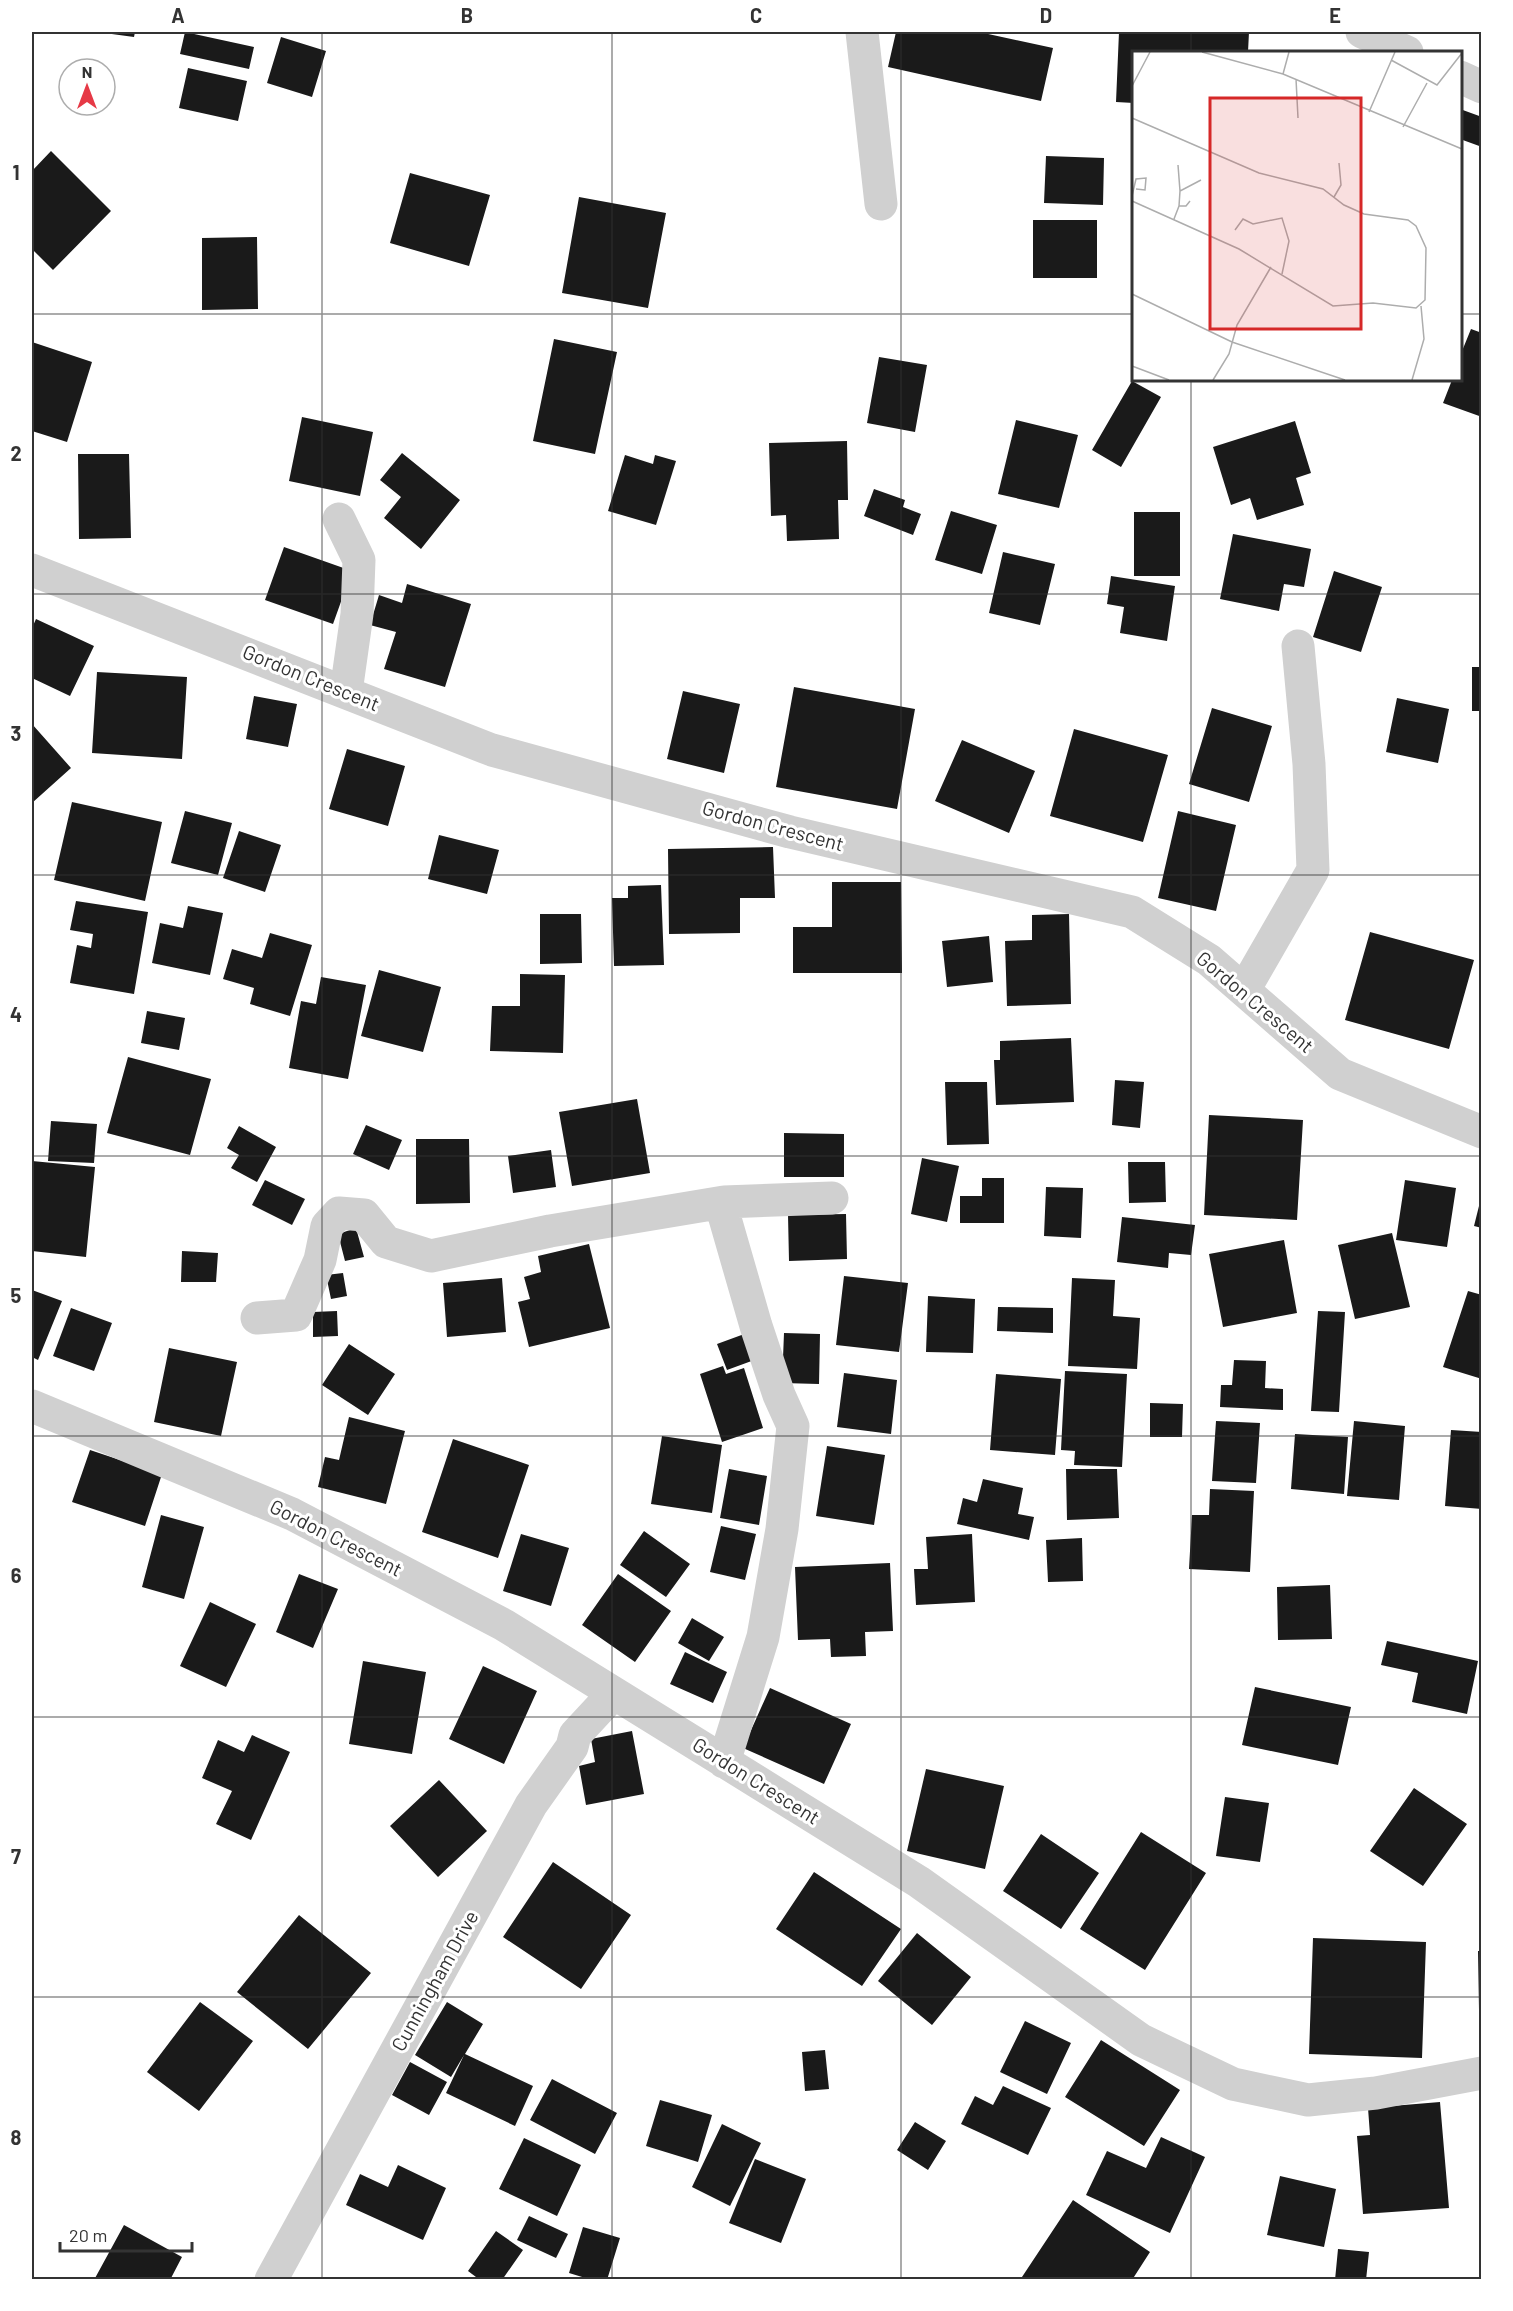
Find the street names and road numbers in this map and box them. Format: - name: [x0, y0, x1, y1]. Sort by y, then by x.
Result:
- street label: Gordon Crescent: [239, 639, 383, 715]
- street label: Gordon Crescent: [700, 795, 847, 855]
- street label: Gordon Crescent: [1192, 945, 1319, 1057]
- street label: Gordon Crescent: [266, 1493, 407, 1581]
- street label: Gordon Crescent: [689, 1731, 825, 1829]
- street label: Cunningham Drive: [386, 1906, 483, 2055]

